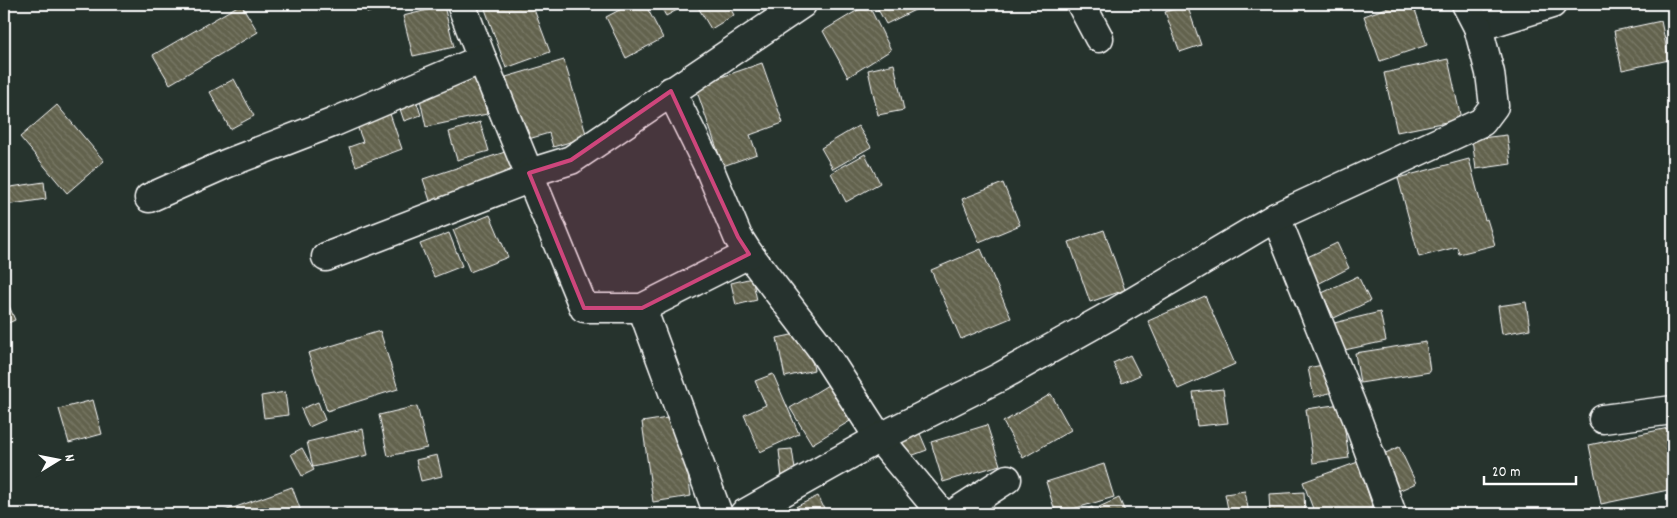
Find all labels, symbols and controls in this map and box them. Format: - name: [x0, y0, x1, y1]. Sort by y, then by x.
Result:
- north arrow: [32, 436, 82, 486]
- text: N: [58, 453, 79, 463]
- scale bar: [1484, 453, 1577, 485]
- text: 20 m: [1492, 462, 1520, 484]

